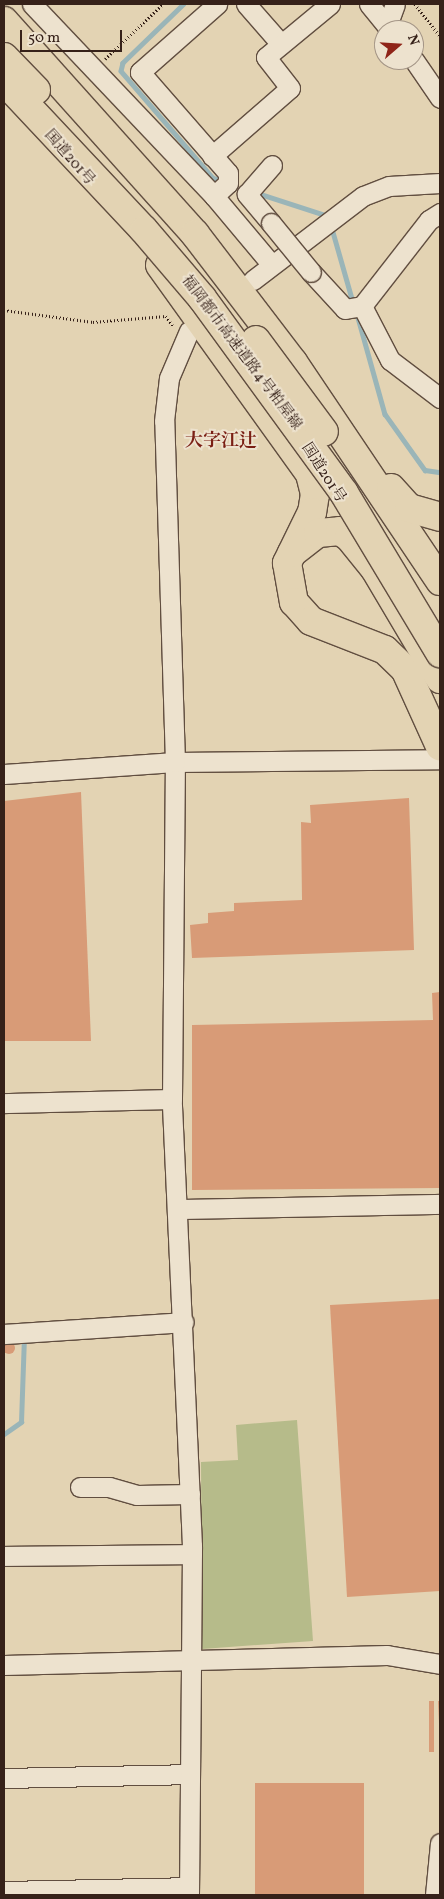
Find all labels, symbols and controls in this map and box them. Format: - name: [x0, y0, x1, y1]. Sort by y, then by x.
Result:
- scale bar: [22, 20, 125, 52]
- north arrow: [374, 20, 424, 70]
- text: 50 m: [28, 28, 60, 49]
- text: N: [402, 32, 423, 48]
- street label: 国道201号: [40, 127, 98, 189]
- street label: 福岡都市高速道路4号粕屋線: [177, 272, 305, 434]
- district label: 大字江辻: [185, 431, 257, 453]
- street label: 国道201号: [297, 440, 349, 506]

